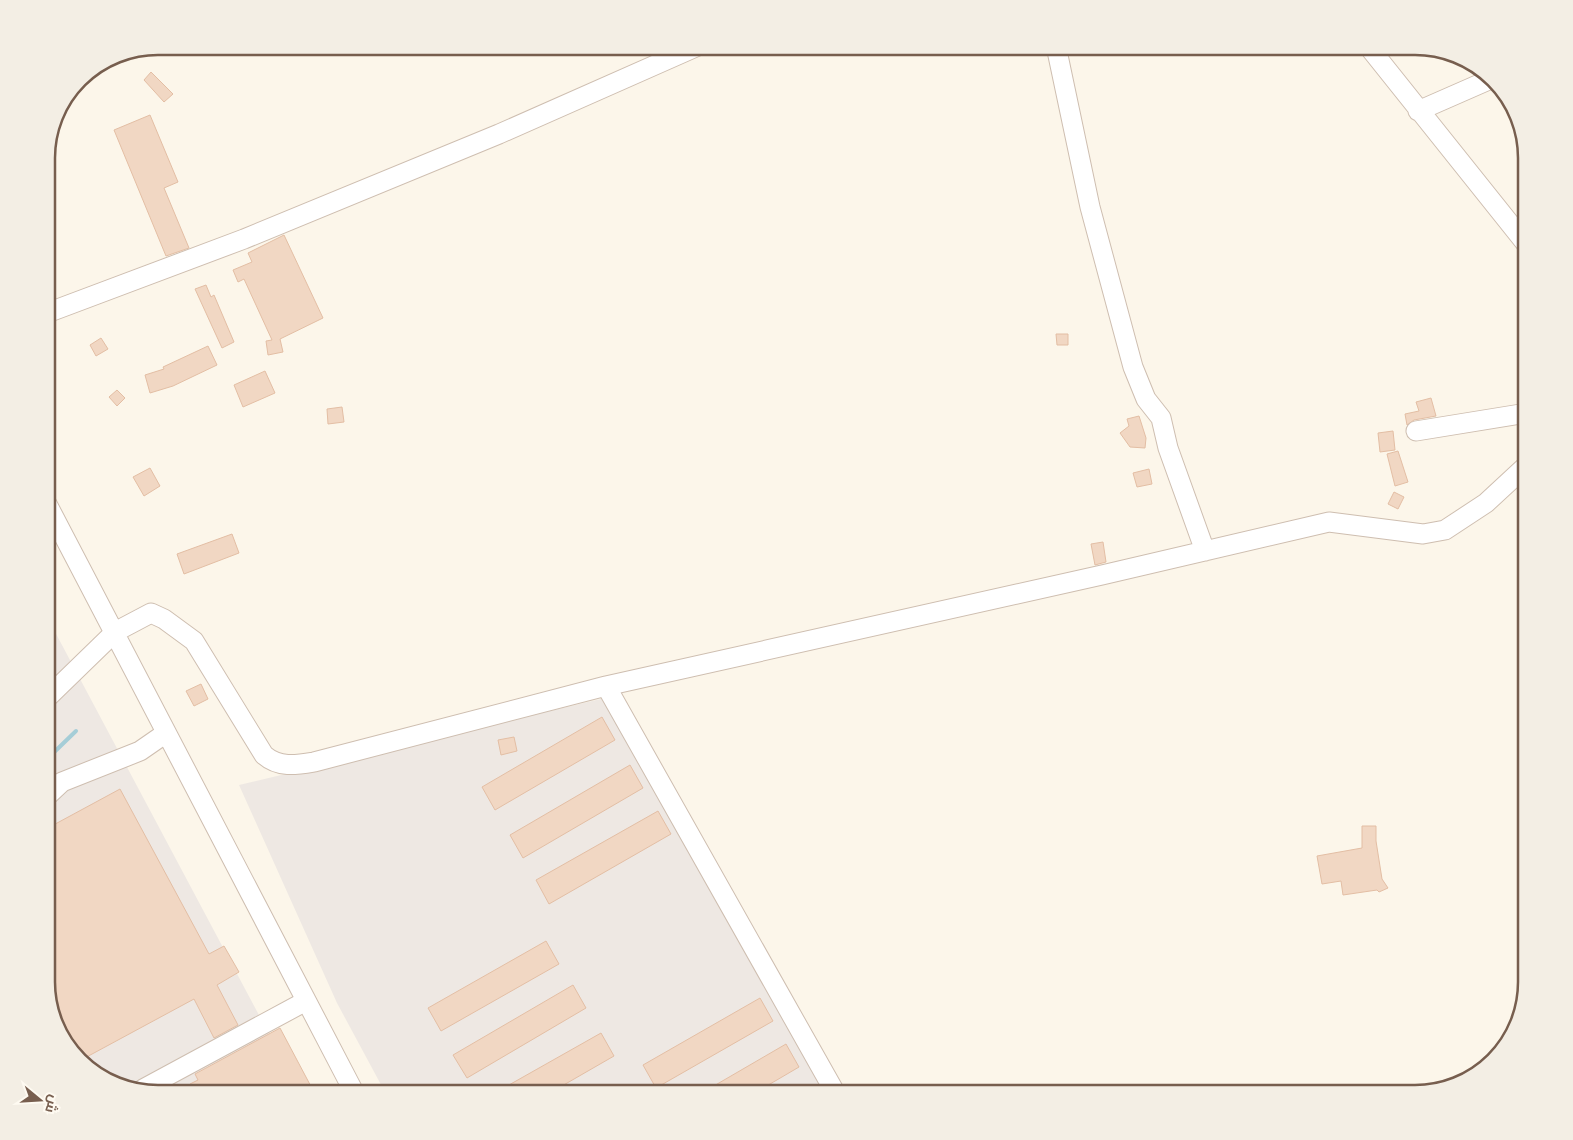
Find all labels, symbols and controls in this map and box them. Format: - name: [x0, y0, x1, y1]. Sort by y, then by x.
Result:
- north arrow: [15, 1075, 65, 1125]
- text: ش: [41, 1093, 64, 1115]

